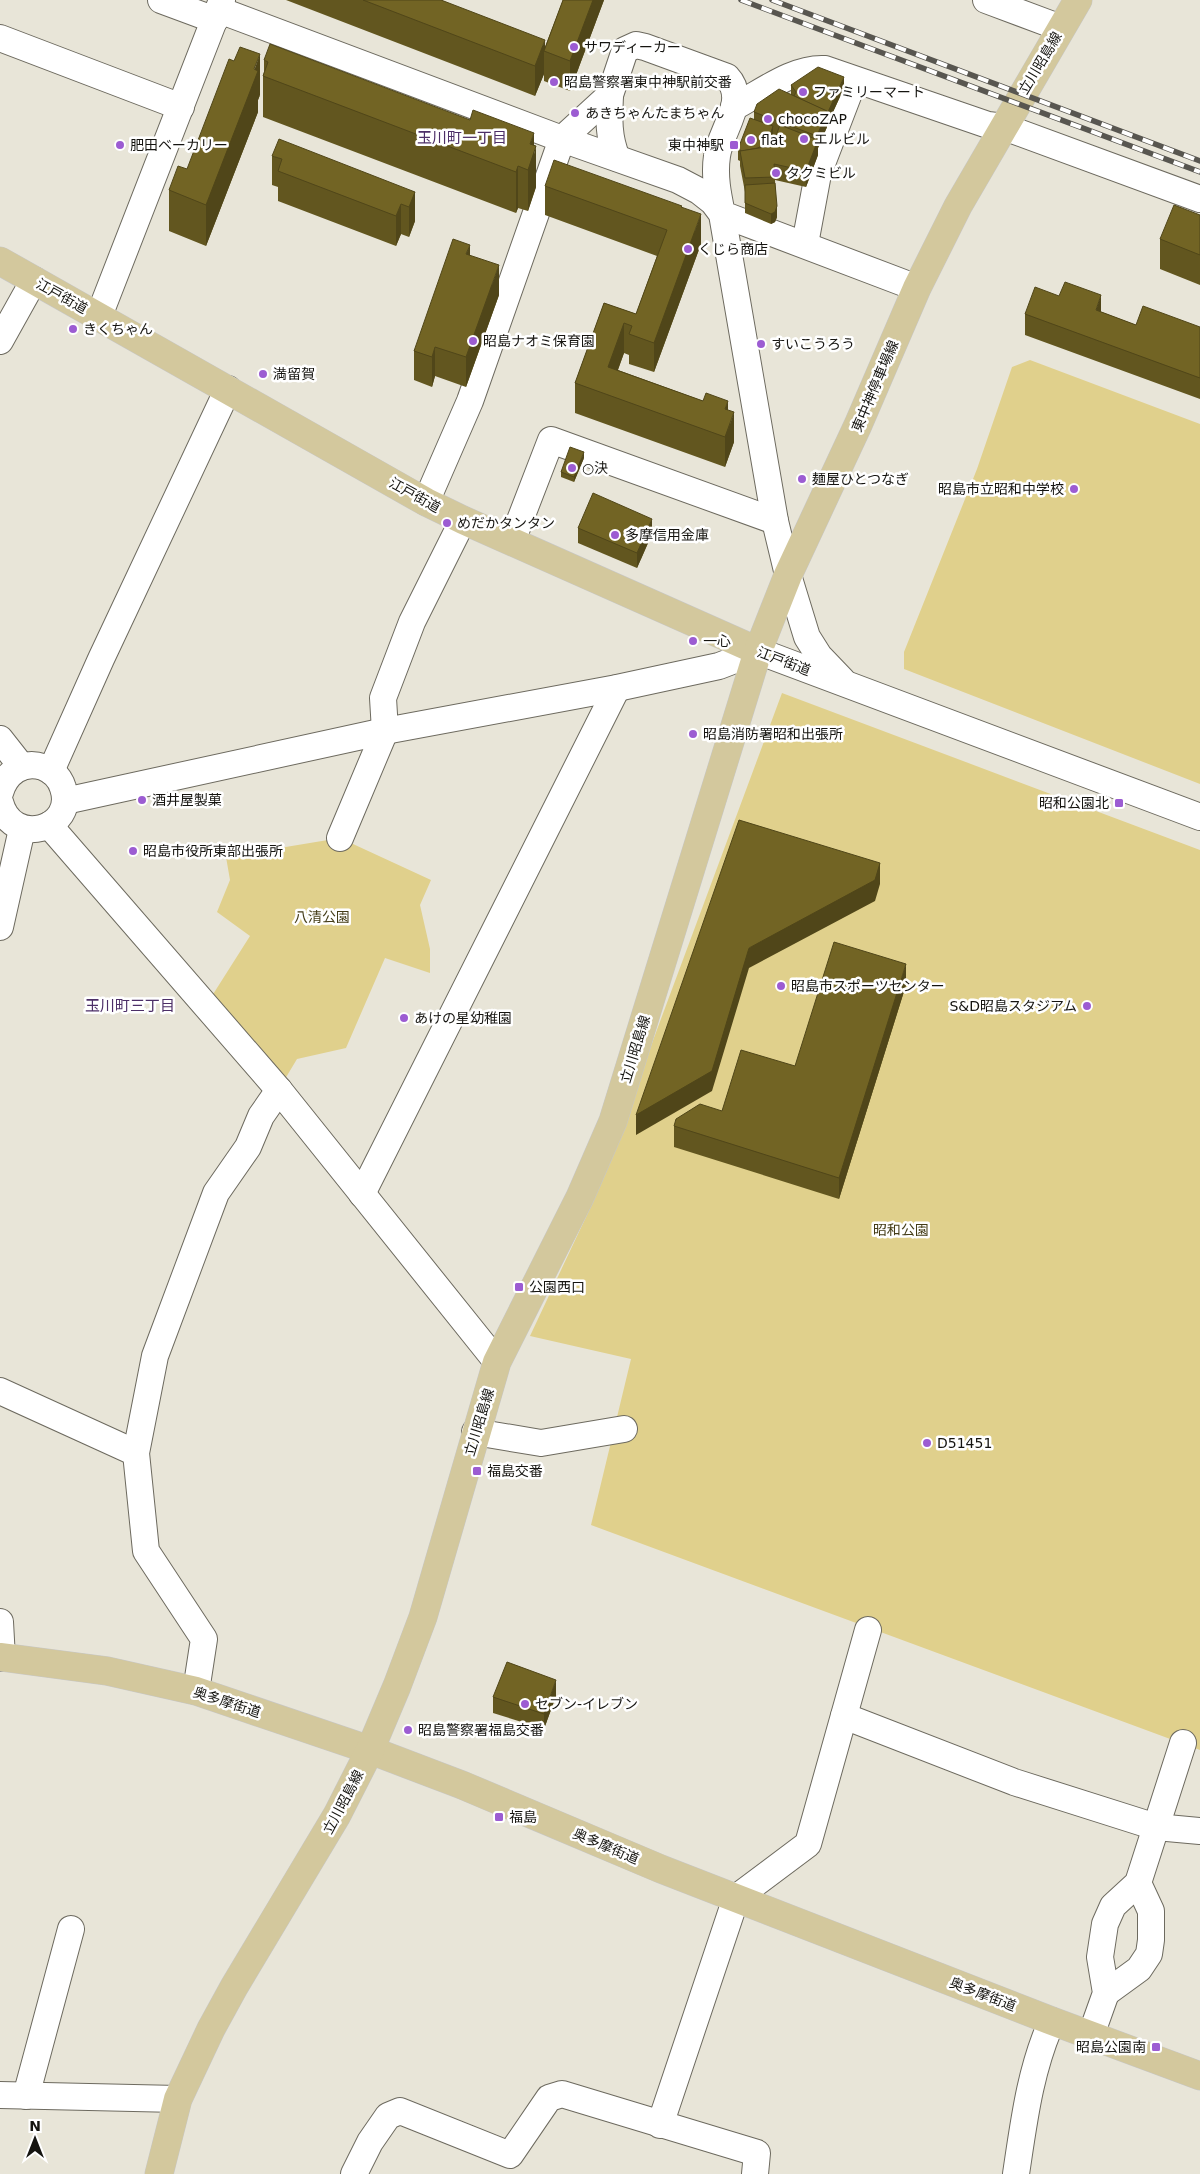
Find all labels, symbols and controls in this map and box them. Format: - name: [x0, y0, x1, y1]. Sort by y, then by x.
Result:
- street label: 立川昭島線: [1015, 29, 1065, 97]
- place label: サワディーカー: [584, 39, 681, 55]
- marker: サワディーカー: [568, 41, 580, 53]
- place label: 昭島警察署東中神駅前交番: [564, 74, 732, 90]
- marker: 昭島警察署東中神駅前交番: [548, 76, 560, 88]
- place label: ファミリーマート: [813, 84, 925, 100]
- marker: ファミリーマート: [797, 86, 809, 98]
- place label: あきちゃんたまちゃん: [585, 105, 725, 121]
- marker: あきちゃんたまちゃん: [569, 107, 581, 119]
- place label: chocoZAP: [778, 111, 847, 127]
- marker: chocoZAP: [762, 113, 774, 125]
- district label: 玉川町一丁目: [417, 129, 507, 147]
- place label: エルビル: [814, 131, 870, 147]
- place label: flat: [761, 132, 784, 148]
- marker: エルビル: [798, 133, 810, 145]
- marker: flat: [745, 134, 757, 146]
- place label: 肥田ベーカリー: [130, 137, 228, 153]
- place label: 東中神駅: [668, 137, 724, 153]
- marker: 肥田ベーカリー: [114, 139, 126, 151]
- marker: 東中神駅: [728, 139, 740, 151]
- place label: タクミビル: [786, 165, 856, 181]
- marker: タクミビル: [770, 167, 782, 179]
- place label: くじら商店: [698, 241, 768, 257]
- marker: くじら商店: [682, 243, 694, 255]
- street label: 江戸街道: [34, 275, 90, 317]
- place label: きくちゃん: [83, 321, 153, 337]
- marker: きくちゃん: [67, 323, 79, 335]
- place label: 昭島ナオミ保育園: [483, 333, 595, 349]
- marker: 昭島ナオミ保育園: [467, 335, 479, 347]
- place label: すいこうろう: [771, 336, 855, 352]
- marker: すいこうろう: [755, 338, 767, 350]
- street label: 東中神停車場線: [848, 338, 902, 434]
- place label: 満留賀: [273, 366, 315, 382]
- marker: 満留賀: [257, 368, 269, 380]
- place label: ○決: [582, 460, 608, 476]
- marker: ○決: [566, 462, 578, 474]
- place label: 麺屋ひとつなぎ: [812, 471, 909, 487]
- marker: 麺屋ひとつなぎ: [796, 473, 808, 485]
- street label: 江戸街道: [387, 474, 443, 516]
- place label: 昭島市立昭和中学校: [938, 481, 1064, 497]
- marker: 昭島市立昭和中学校: [1068, 483, 1080, 495]
- place label: めだかタンタン: [457, 515, 555, 531]
- marker: めだかタンタン: [441, 517, 453, 529]
- place label: 多摩信用金庫: [625, 527, 709, 543]
- marker: 多摩信用金庫: [609, 529, 621, 541]
- place label: 一心: [703, 633, 731, 649]
- marker: 一心: [687, 635, 699, 647]
- street label: 江戸街道: [755, 643, 813, 679]
- place label: 昭島消防署昭和出張所: [703, 726, 843, 742]
- marker: 昭島消防署昭和出張所: [687, 728, 699, 740]
- place label: 酒井屋製菓: [152, 792, 222, 808]
- marker: 酒井屋製菓: [136, 794, 148, 806]
- place label: 昭和公園北: [1039, 795, 1109, 811]
- marker: 昭和公園北: [1113, 797, 1125, 809]
- place label: 昭島市役所東部出張所: [143, 843, 283, 859]
- marker: 昭島市役所東部出張所: [127, 845, 139, 857]
- park label: 八清公園: [294, 909, 350, 925]
- place label: 昭島市スポーツセンター: [791, 978, 945, 994]
- marker: 昭島市スポーツセンター: [775, 980, 787, 992]
- district label: 玉川町三丁目: [85, 997, 175, 1015]
- place label: S&D昭島スタジアム: [949, 998, 1077, 1014]
- marker: S&D昭島スタジアム: [1081, 1000, 1093, 1012]
- place label: あけの星幼稚園: [414, 1010, 512, 1026]
- marker: あけの星幼稚園: [398, 1012, 410, 1024]
- street label: 立川昭島線: [617, 1013, 653, 1085]
- park label: 昭和公園: [873, 1222, 929, 1238]
- place label: 公園西口: [529, 1279, 585, 1295]
- marker: 公園西口: [513, 1281, 525, 1293]
- street label: 立川昭島線: [461, 1386, 497, 1458]
- place label: D51451: [937, 1435, 992, 1451]
- marker: D51451: [921, 1437, 933, 1449]
- place label: 福島交番: [487, 1463, 543, 1479]
- marker: 福島交番: [471, 1465, 483, 1477]
- street label: 奥多摩街道: [191, 1684, 263, 1720]
- place label: セブン-イレブン: [535, 1696, 638, 1712]
- marker: セブン-イレブン: [519, 1698, 531, 1710]
- place label: 昭島警察署福島交番: [418, 1722, 544, 1738]
- marker: 昭島警察署福島交番: [402, 1724, 414, 1736]
- street label: 立川昭島線: [320, 1767, 366, 1837]
- place label: 福島: [509, 1809, 537, 1825]
- marker: 福島: [493, 1811, 505, 1823]
- street label: 奥多摩街道: [571, 1825, 641, 1867]
- street label: 奥多摩街道: [947, 1974, 1019, 2014]
- place label: 昭島公園南: [1076, 2039, 1146, 2055]
- marker: 昭島公園南: [1150, 2041, 1162, 2053]
- north arrow: [10, 2114, 60, 2164]
- text: N: [29, 2118, 41, 2134]

